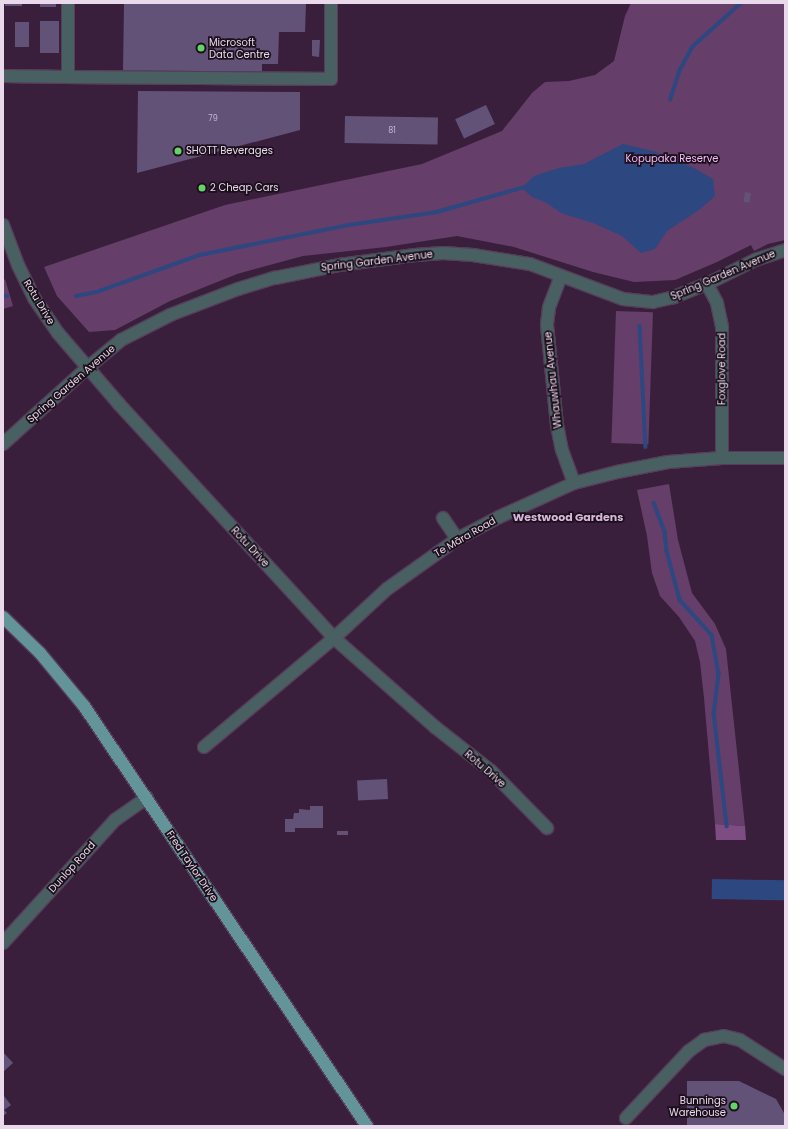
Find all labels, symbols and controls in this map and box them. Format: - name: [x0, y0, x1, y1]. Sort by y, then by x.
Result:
- place label: Microsoft Data Centre: [209, 36, 270, 60]
- marker: Microsoft Data Centre: [196, 43, 206, 53]
- house number: 79: [208, 114, 218, 124]
- house number: 81: [388, 126, 396, 136]
- place label: SHOTT Beverages: [186, 145, 273, 157]
- marker: SHOTT Beverages: [173, 146, 183, 156]
- park label: Kopupaka Reserve: [626, 153, 718, 165]
- place label: 2 Cheap Cars: [210, 182, 278, 194]
- marker: 2 Cheap Cars: [197, 183, 207, 193]
- street label: Spring Garden Avenue: [669, 247, 777, 303]
- street label: Spring Garden Avenue: [320, 248, 434, 274]
- street label: Rotu Drive: [21, 277, 57, 327]
- street label: Whauwhau Avenue: [542, 331, 564, 429]
- street label: Foxglove Road: [716, 333, 728, 405]
- street label: Spring Garden Avenue: [25, 343, 117, 425]
- district label: Westwood Gardens: [513, 510, 623, 524]
- street label: Te Māra Road: [432, 515, 498, 559]
- street label: Rotu Drive: [228, 525, 272, 569]
- street label: Rotu Drive: [462, 748, 508, 790]
- street label: Fred Taylor Drive: [164, 828, 220, 904]
- street label: Dunlop Road: [46, 839, 98, 895]
- place label: Bunnings Warehouse: [669, 1094, 726, 1118]
- marker: Bunnings Warehouse: [729, 1101, 739, 1111]

